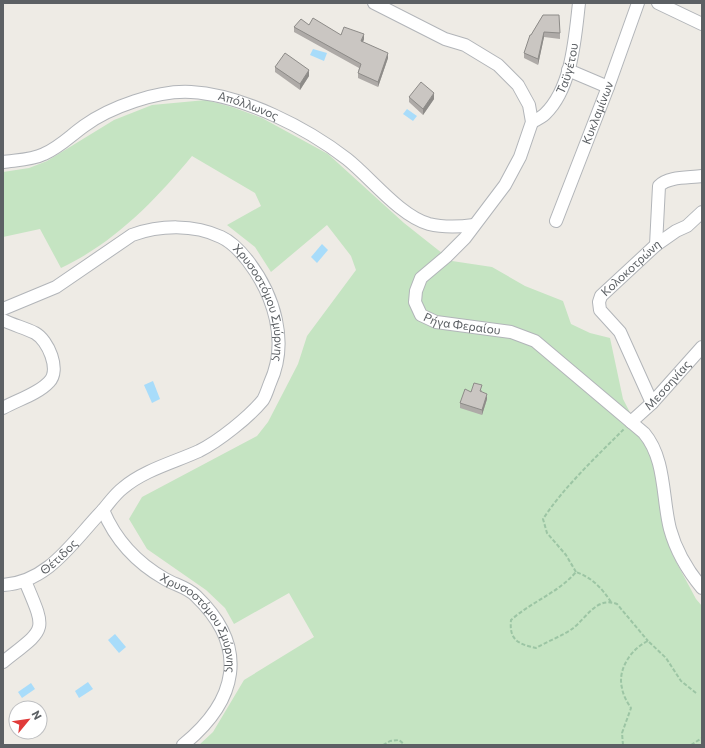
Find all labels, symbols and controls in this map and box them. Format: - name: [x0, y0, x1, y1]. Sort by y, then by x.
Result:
- street label: Ταϋγέτου: [553, 42, 580, 96]
- street label: Κυκλαμίνων: [579, 79, 615, 146]
- street label: Απόλλωνος: [217, 88, 281, 122]
- street label: Κολοκοτρώνη: [598, 236, 663, 298]
- street label: Χρυσοστόμου Σμύρνης: [231, 241, 287, 363]
- street label: Ρήγα Φεραίου: [422, 309, 502, 337]
- street label: Μεσσηνίας: [641, 357, 693, 412]
- street label: Θέτιδος: [37, 536, 80, 577]
- street label: Χρυσοστόμου Σμύρνης: [158, 570, 239, 673]
- north arrow: [8, 700, 48, 740]
- text: N: [29, 708, 45, 722]

